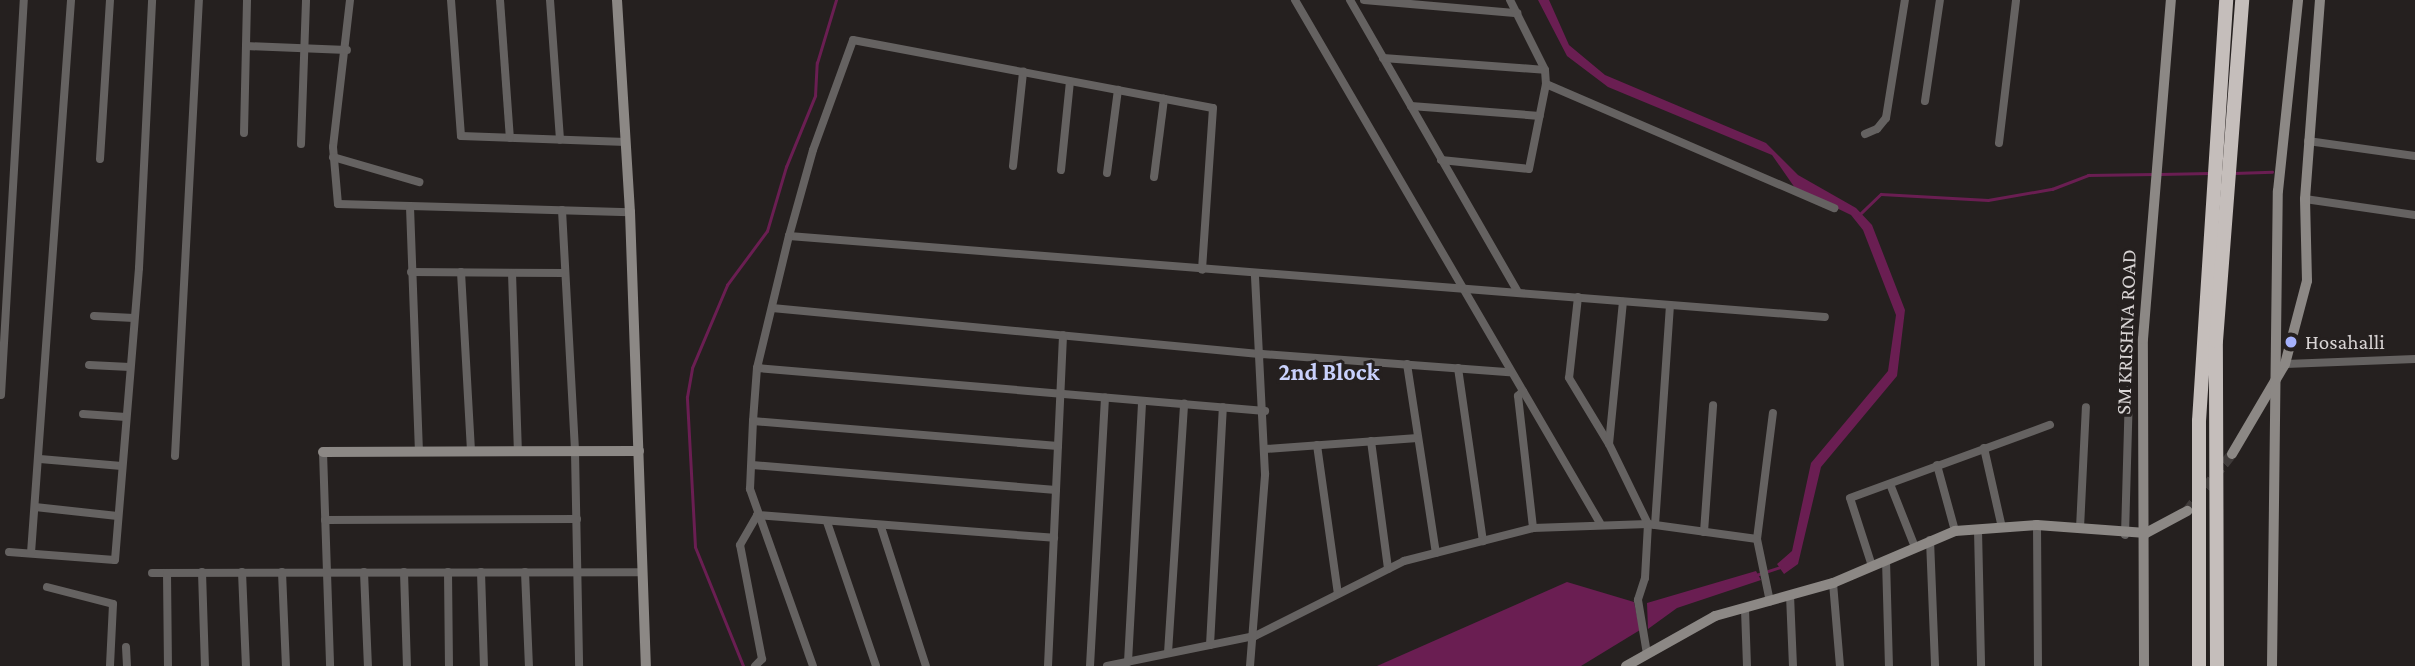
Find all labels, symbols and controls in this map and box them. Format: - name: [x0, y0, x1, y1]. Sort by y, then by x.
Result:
- street label: SM KRISHNA ROAD: [2111, 249, 2141, 415]
- place label: Hosahalli: [2305, 329, 2385, 355]
- marker: Hosahalli: [2283, 334, 2299, 350]
- district label: 2nd Block: [1278, 358, 1380, 386]

